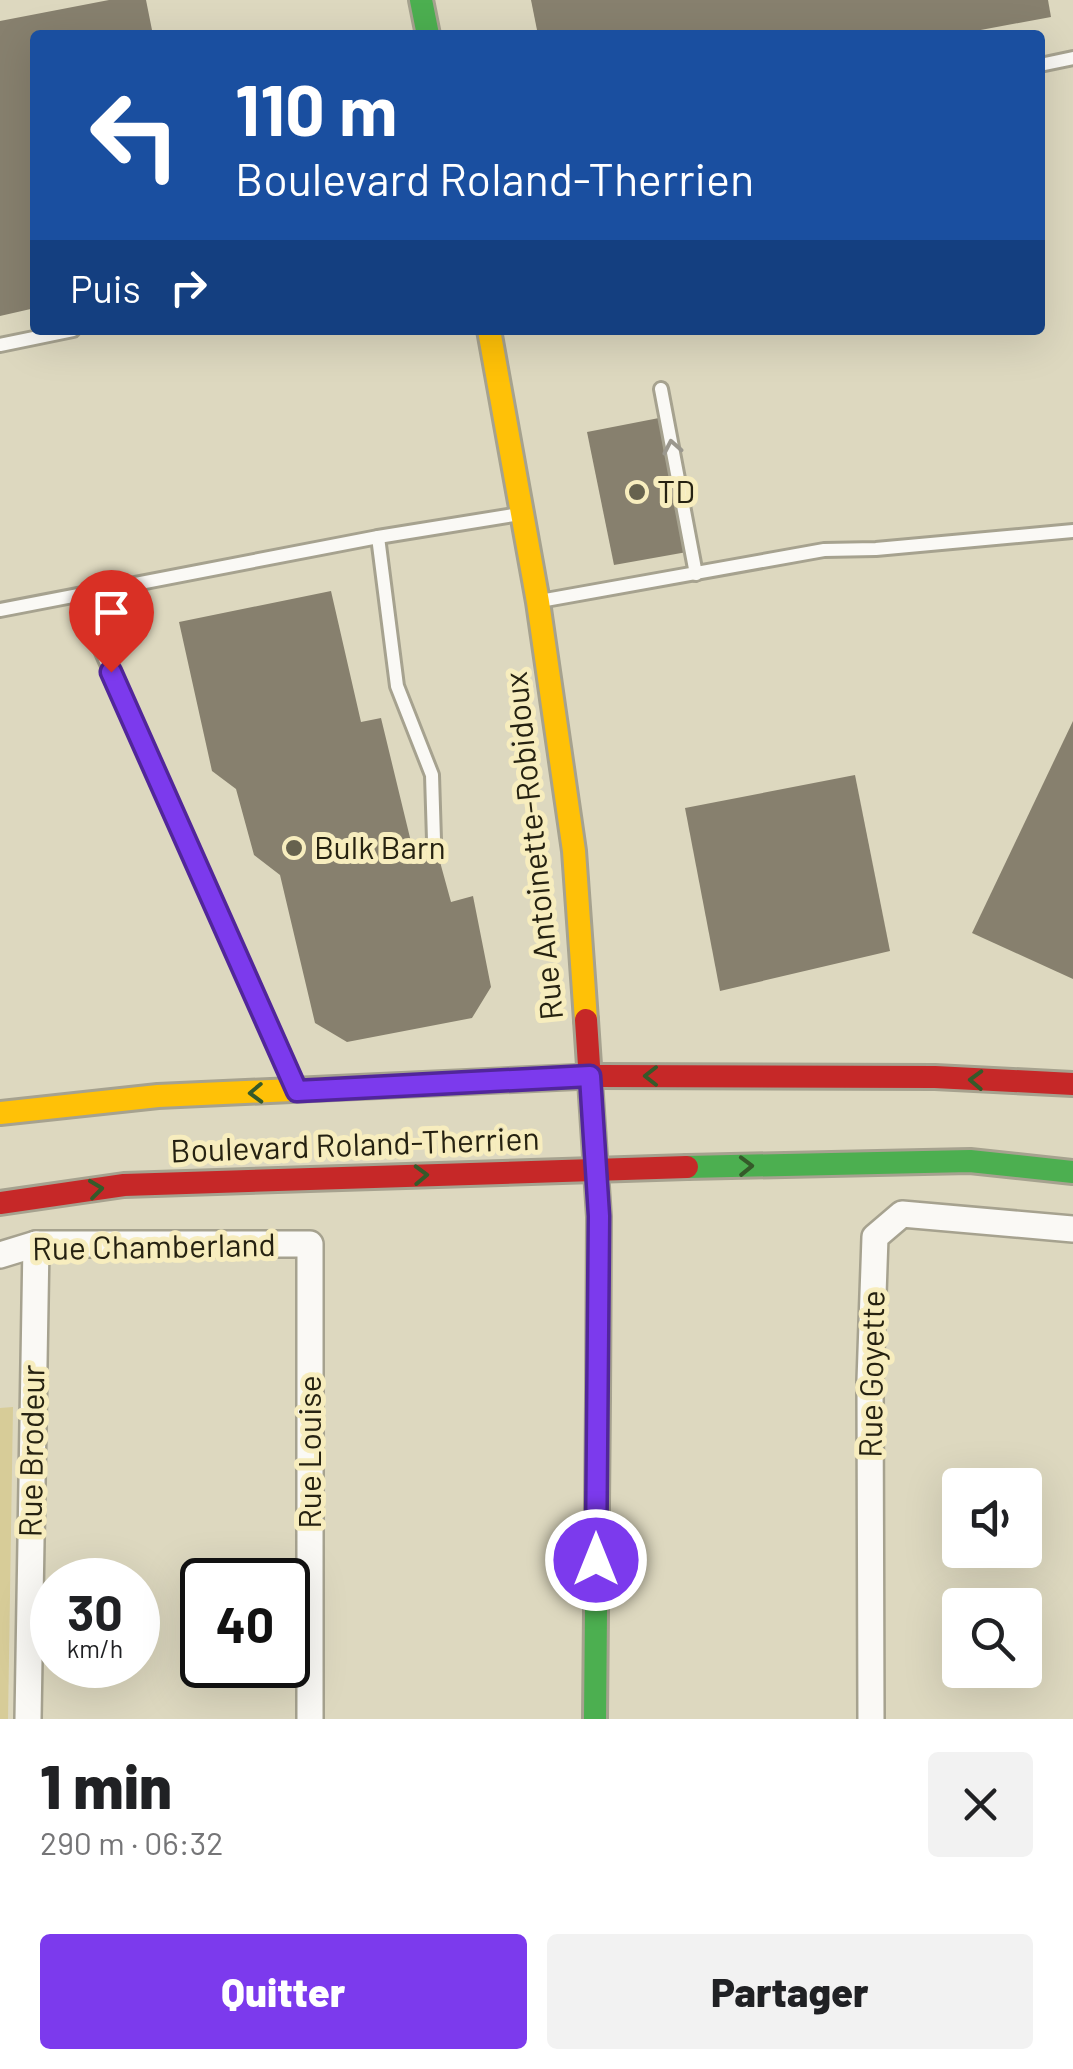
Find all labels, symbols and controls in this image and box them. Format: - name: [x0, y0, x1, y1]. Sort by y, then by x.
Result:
- text: 110 m: [235, 66, 397, 150]
- icon: left: [70, 70, 200, 200]
- text: Boulevard Roland-Therrien: [235, 151, 754, 205]
- icon: right: [161, 260, 216, 315]
- text: Puis: [70, 265, 141, 311]
- one-way arrow: [662, 439, 683, 455]
- place label: TD: [657, 471, 695, 509]
- marker: TD: [626, 481, 648, 503]
- pin: [69, 570, 154, 673]
- icon: arrive: [84, 585, 139, 640]
- street label: Rue Antoinette-Robidoux: [495, 670, 569, 1022]
- place label: Bulk Barn: [314, 827, 446, 865]
- marker: Bulk Barn: [283, 837, 305, 859]
- one-way arrow: [642, 1065, 658, 1087]
- one-way arrow: [967, 1069, 983, 1090]
- one-way arrow: [248, 1082, 264, 1103]
- street label: Boulevard Roland-Therrien: [170, 1118, 540, 1168]
- one-way arrow: [738, 1155, 754, 1176]
- one-way arrow: [414, 1164, 430, 1185]
- one-way arrow: [89, 1179, 105, 1200]
- street label: Rue Chamberland: [32, 1224, 276, 1266]
- street label: Rue Goyette: [850, 1290, 890, 1458]
- street label: Rue Brodeur: [9, 1364, 51, 1538]
- street label: Rue Louise: [289, 1375, 327, 1529]
- map controls: [942, 1468, 1042, 1688]
- button: sound: [942, 1468, 1042, 1568]
- position arrow: [544, 1508, 648, 1612]
- speed limit sign: 40: [180, 1558, 310, 1688]
- text: 30: [67, 1581, 123, 1641]
- button: search: [942, 1588, 1042, 1688]
- text: km/h: [67, 1633, 123, 1663]
- text: 1 min: [40, 1749, 172, 1821]
- button: close: [928, 1752, 1033, 1857]
- text: 290 m · 06:32: [40, 1823, 223, 1861]
- button: Quitter: [40, 1934, 527, 2049]
- button: Partager: [547, 1934, 1033, 2049]

